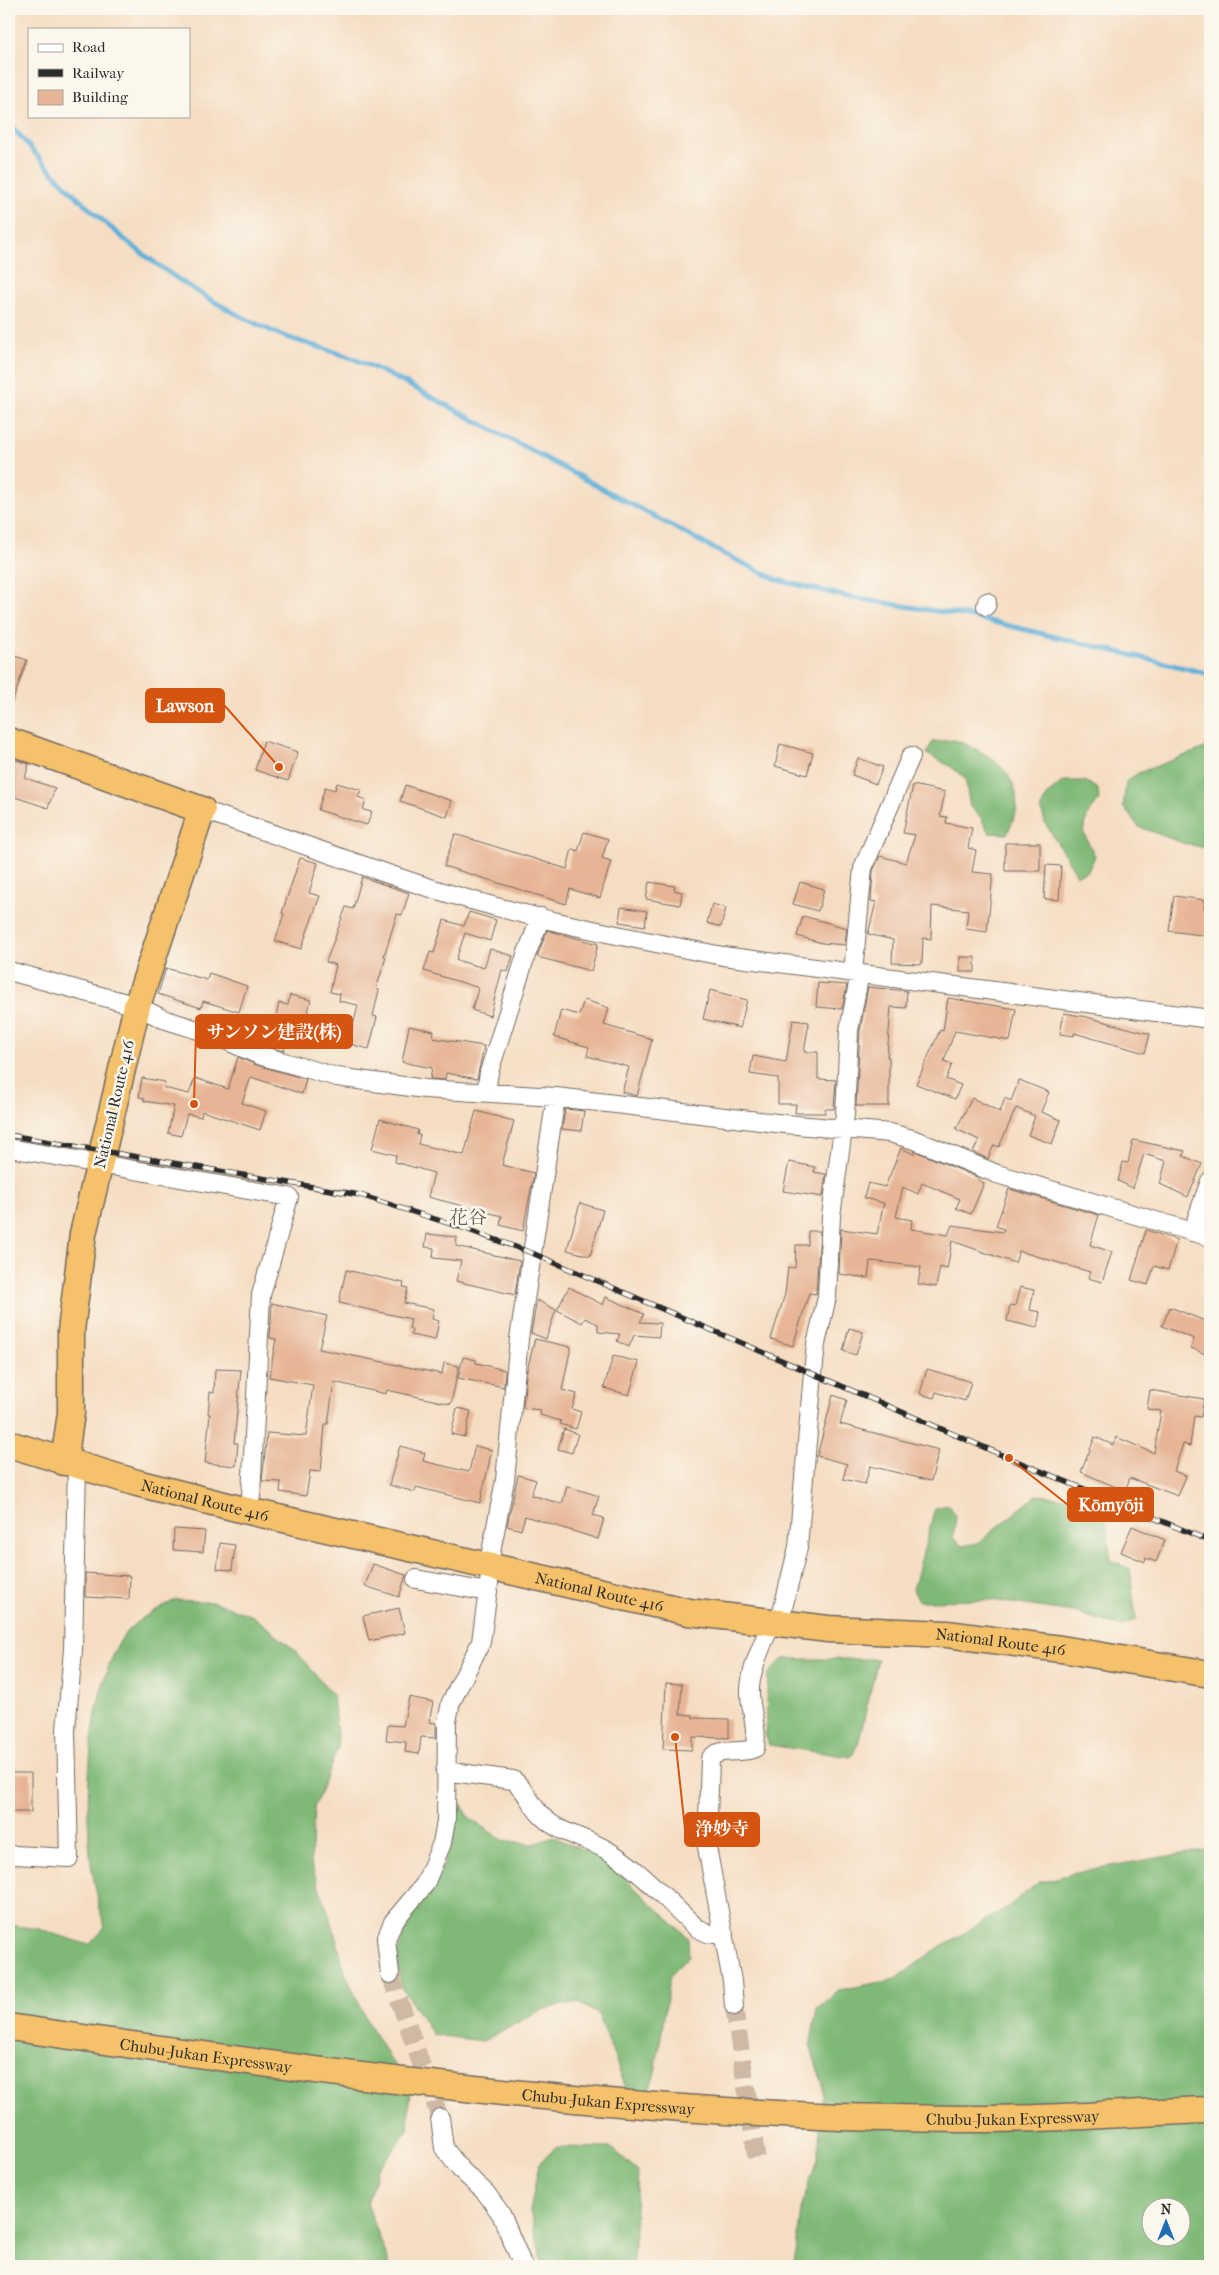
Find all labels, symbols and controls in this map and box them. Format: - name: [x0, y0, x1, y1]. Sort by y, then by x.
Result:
- legend: [28, 28, 190, 118]
- text: Road: [72, 38, 106, 56]
- text: Railway: [72, 64, 125, 82]
- text: Building: [72, 88, 129, 106]
- callout: Lawson: [146, 689, 224, 722]
- text: Lawson: [156, 696, 215, 717]
- callout: サンソン建設(株): [196, 1015, 352, 1048]
- text: サンソン建設(株): [206, 1022, 342, 1043]
- street label: National Route 416: [90, 1038, 138, 1170]
- district label: 花谷: [449, 1207, 487, 1229]
- street label: National Route 416: [139, 1475, 271, 1525]
- callout: Kōmyōji: [1068, 1488, 1153, 1521]
- text: Kōmyōji: [1078, 1495, 1144, 1516]
- street label: National Route 416: [533, 1568, 666, 1616]
- street label: National Route 416: [935, 1624, 1068, 1659]
- callout: 浄妙寺: [685, 1813, 759, 1846]
- text: 浄妙寺: [695, 1819, 749, 1840]
- street label: Chubu-Jukan Expressway: [119, 2034, 294, 2076]
- street label: Chubu-Jukan Expressway: [521, 2084, 696, 2118]
- street label: Chubu-Jukan Expressway: [926, 2106, 1100, 2129]
- north arrow: [1142, 2198, 1192, 2248]
- text: N: [1161, 2201, 1172, 2218]

